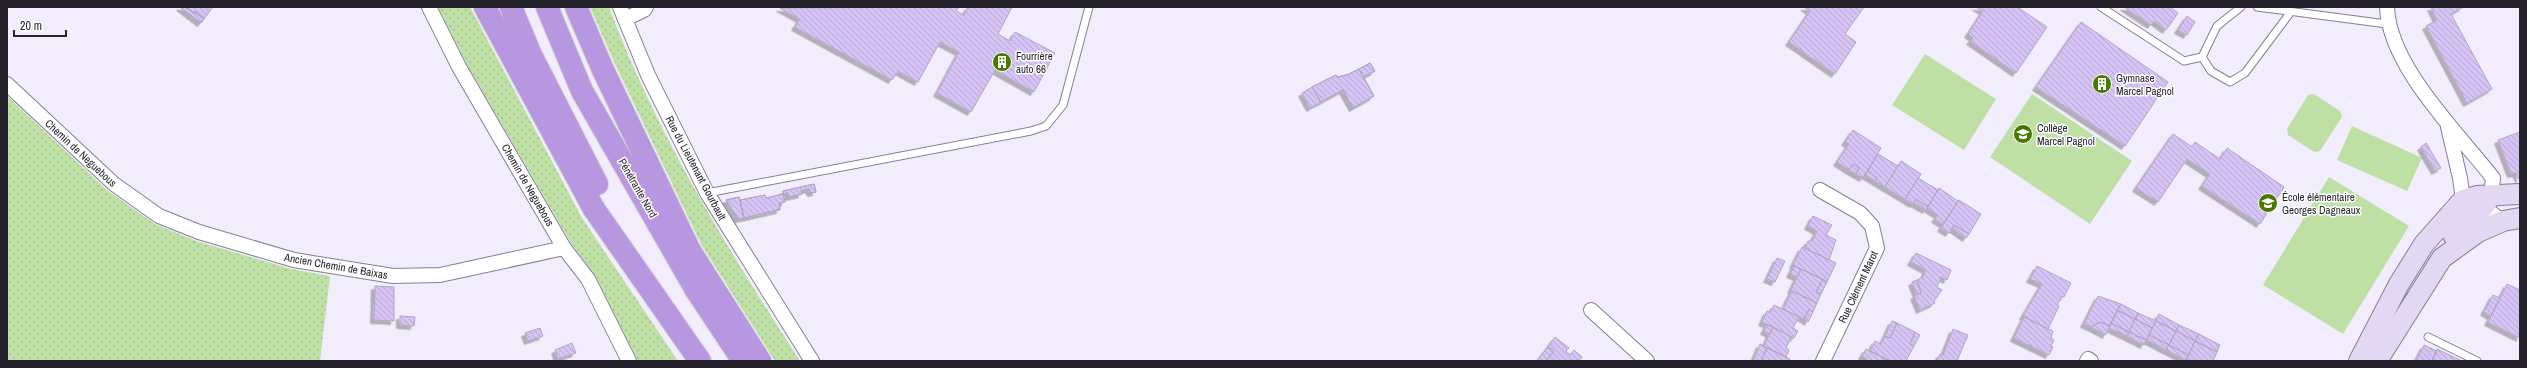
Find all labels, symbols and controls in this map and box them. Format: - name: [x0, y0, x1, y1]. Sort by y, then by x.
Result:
- scale bar: [14, 12, 66, 38]
- text: 20 m: [20, 18, 42, 34]
- place label: Fourrière auto 66: [1016, 49, 1053, 76]
- building icon: Fourrière auto 66: [991, 51, 1013, 73]
- place label: Gymnase Marcel Pagnol: [2116, 71, 2174, 98]
- building icon: Gymnase Marcel Pagnol: [2091, 73, 2113, 95]
- street label: Rue du Lieutenant Gourbault: [663, 113, 730, 223]
- street label: Chemin de Neguebous: [42, 116, 120, 190]
- place label: Collège Marcel Pagnol: [2037, 121, 2095, 148]
- school or university icon: Collège Marcel Pagnol: [2012, 123, 2034, 145]
- street label: Chemin de Neguebous: [499, 141, 557, 229]
- street label: Pénétrante Nord: [615, 156, 661, 220]
- place label: École élémentaire Georges Dagneaux: [2282, 190, 2361, 217]
- school or university icon: École élémentaire Georges Dagneaux: [2257, 192, 2279, 214]
- street label: Rue Clément Marot: [1835, 248, 1881, 325]
- street label: Ancien Chemin de Baixas: [282, 250, 389, 282]

